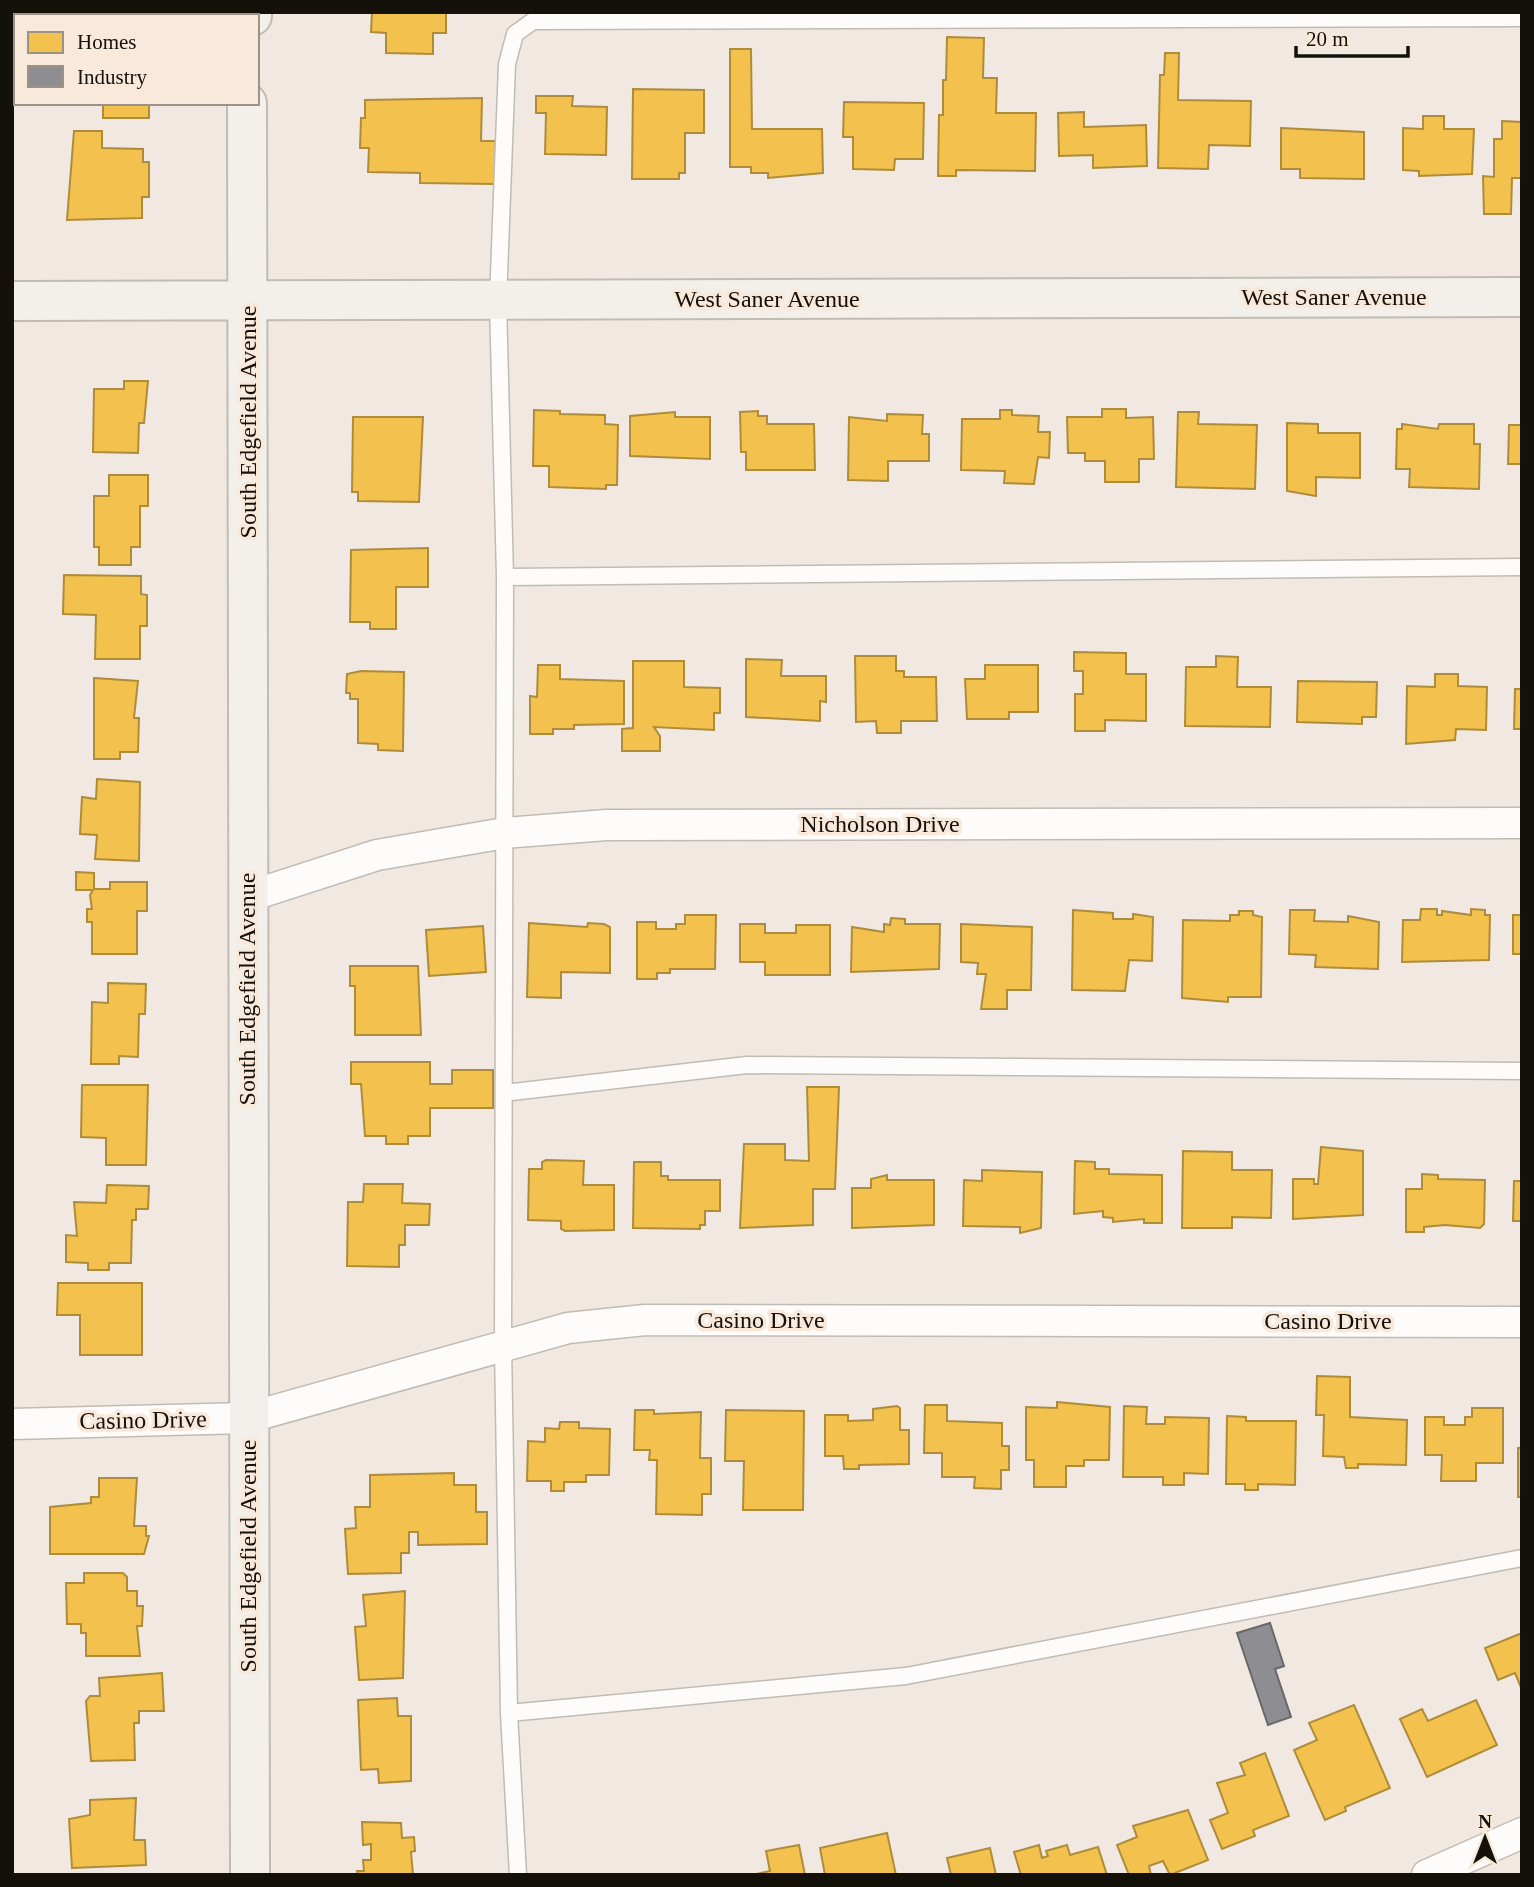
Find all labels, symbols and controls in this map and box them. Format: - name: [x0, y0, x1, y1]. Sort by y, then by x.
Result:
- legend: [14, 14, 259, 105]
- scale bar: [1296, 14, 1408, 58]
- text: 20 m: [1306, 27, 1349, 51]
- text: Homes: [77, 30, 137, 54]
- text: Industry: [77, 65, 147, 89]
- street label: West Saner Avenue: [1241, 284, 1427, 310]
- street label: West Saner Avenue: [674, 286, 860, 312]
- street label: South Edgefield Avenue: [235, 306, 261, 538]
- street label: Nicholson Drive: [800, 811, 960, 837]
- street label: South Edgefield Avenue: [234, 873, 260, 1105]
- street label: Casino Drive: [697, 1307, 825, 1333]
- street label: Casino Drive: [1264, 1308, 1392, 1334]
- street label: Casino Drive: [79, 1406, 207, 1434]
- street label: South Edgefield Avenue: [235, 1440, 261, 1672]
- north arrow: [1450, 1803, 1520, 1873]
- text: N: [1478, 1811, 1492, 1832]

